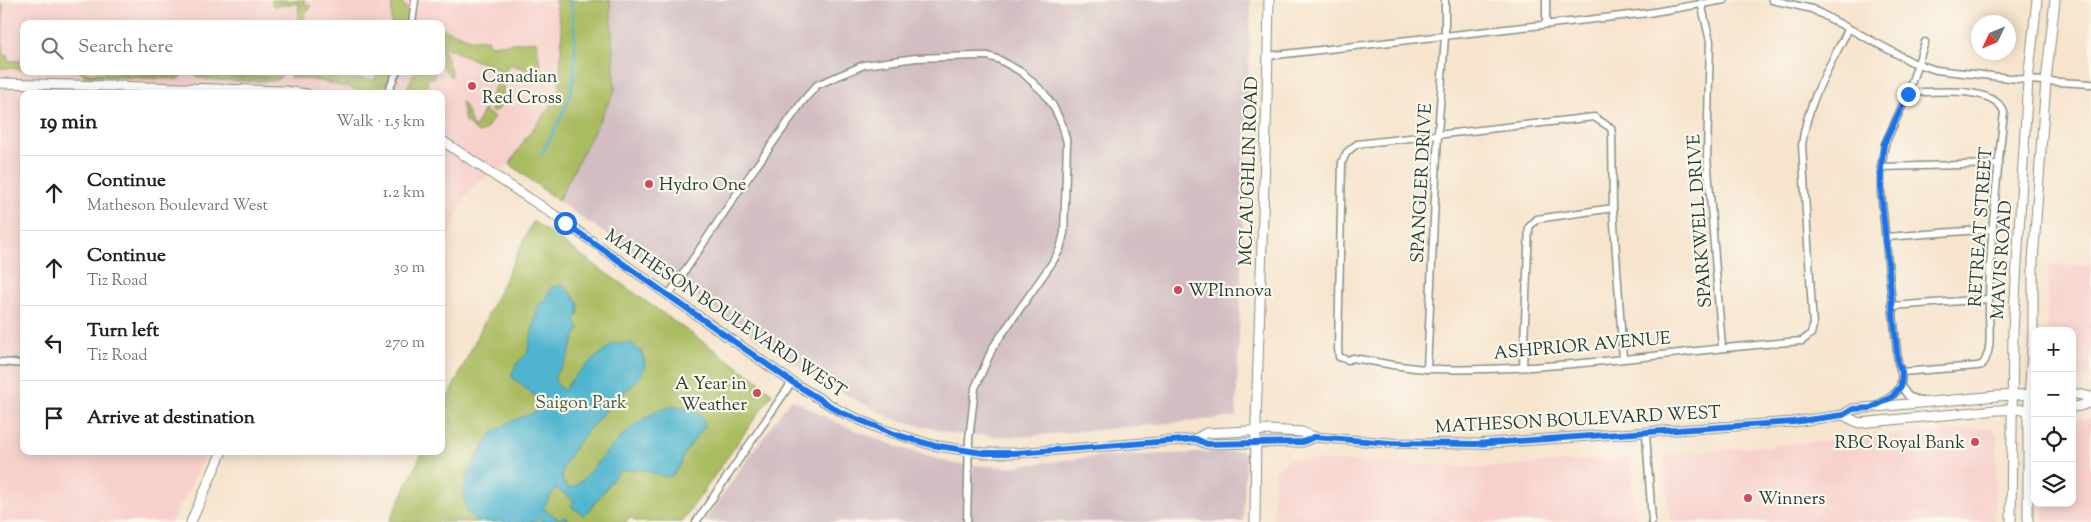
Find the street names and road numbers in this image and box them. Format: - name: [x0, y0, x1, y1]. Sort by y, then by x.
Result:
- street label: MCLAUGHLIN ROAD: [1234, 76, 1266, 266]
- street label: SPANGLER DRIVE: [1406, 102, 1440, 264]
- street label: SPARKWELL DRIVE: [1682, 133, 1720, 309]
- street label: RETREAT STREET: [1963, 146, 2001, 308]
- street label: MAVIS ROAD: [1986, 200, 2020, 321]
- street label: MATHESON BOULEVARD WEST: [599, 224, 851, 406]
- street label: ASHPRIOR AVENUE: [1492, 326, 1672, 368]
- street label: MATHESON BOULEVARD WEST: [1434, 401, 1722, 441]

